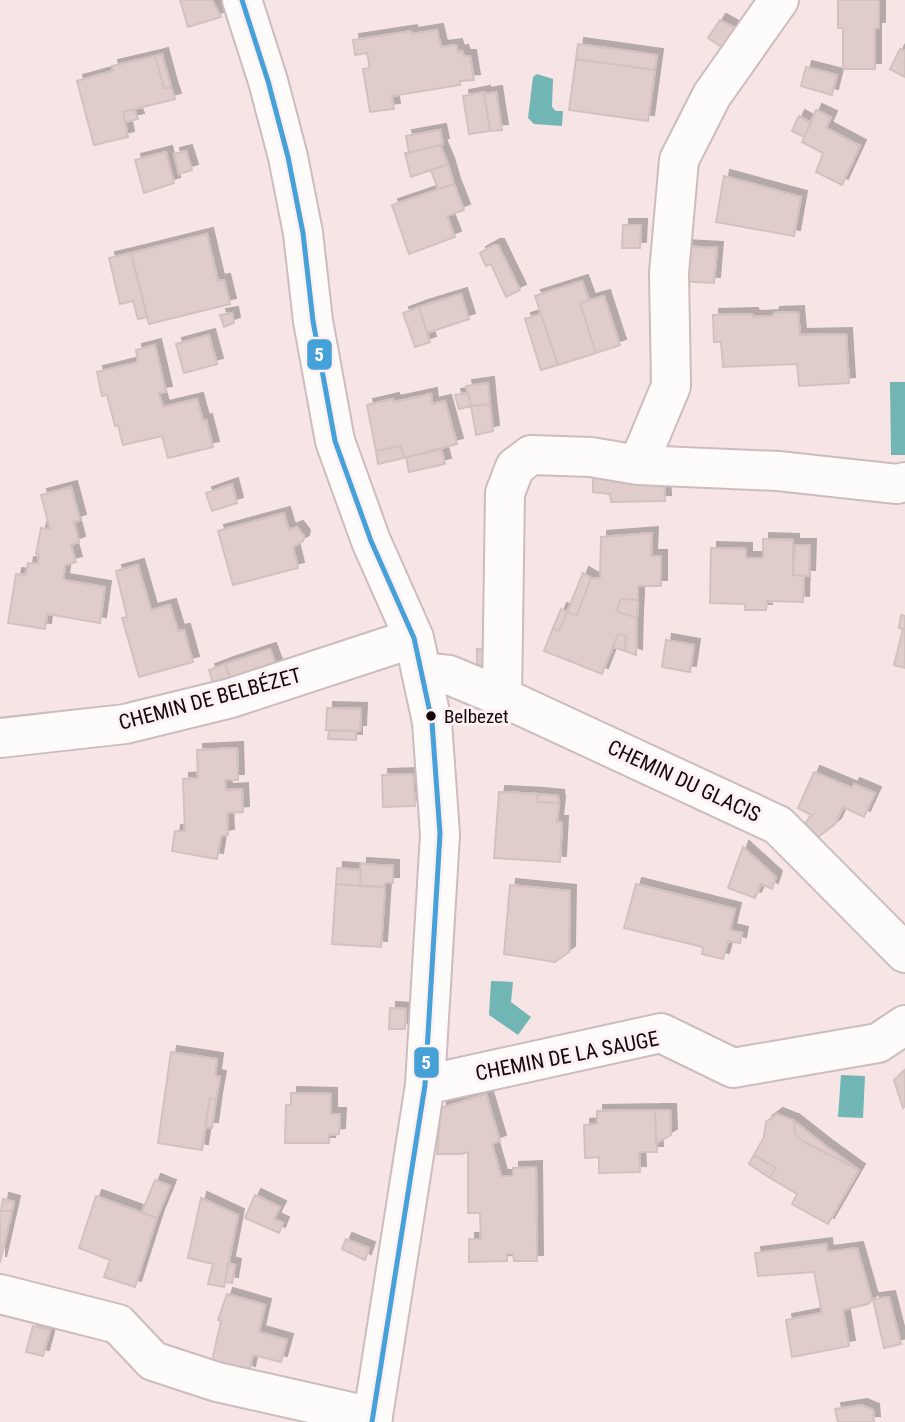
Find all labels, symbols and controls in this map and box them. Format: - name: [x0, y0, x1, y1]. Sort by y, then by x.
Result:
- line badge: 5: [306, 338, 333, 371]
- text: 5: [314, 343, 324, 366]
- street label: CHEMIN DE BELBÉZET: [116, 663, 304, 735]
- place label: Belbezet: [444, 705, 509, 728]
- marker: Belbezet: [424, 709, 438, 723]
- street label: CHEMIN DU GLACIS: [604, 735, 764, 827]
- street label: CHEMIN DE LA SAUGE: [473, 1026, 661, 1086]
- line badge: 5: [413, 1046, 440, 1079]
- text: 5: [421, 1051, 431, 1074]

